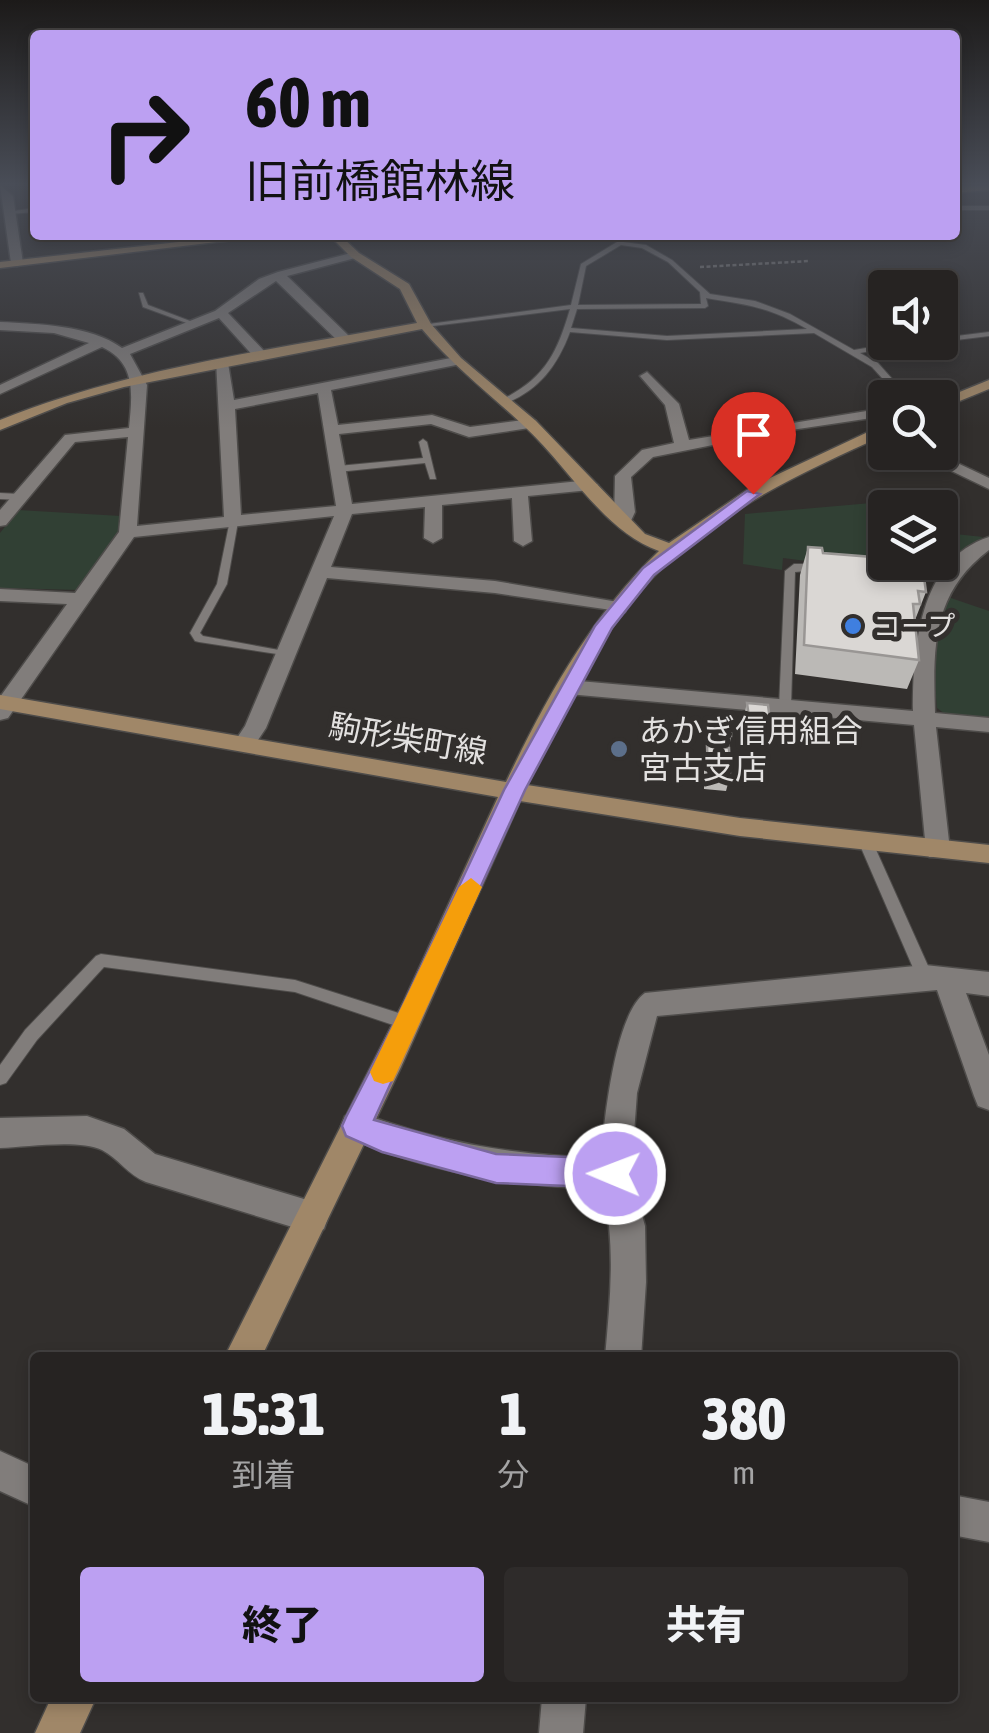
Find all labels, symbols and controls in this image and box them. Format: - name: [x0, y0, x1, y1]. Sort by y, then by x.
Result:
- text: 60 m: [245, 62, 371, 142]
- icon: right: [80, 70, 210, 200]
- text: 旧前橋館林線: [245, 155, 515, 207]
- map controls: [868, 270, 958, 580]
- button: sound: [868, 270, 958, 360]
- button: search: [868, 380, 958, 470]
- pin: [711, 392, 796, 495]
- icon: arrive: [726, 407, 781, 462]
- button: layers: [868, 490, 958, 580]
- place label: コープ: [873, 610, 955, 642]
- marker: コープ: [842, 615, 864, 637]
- street label: 駒形柴町線: [326, 706, 490, 771]
- place label: あかぎ信用組合 宮古支店: [639, 712, 863, 786]
- marker: あかぎ信用組合 宮古支店: [608, 738, 630, 760]
- position arrow: [563, 1122, 667, 1226]
- text: 15:31: [202, 1379, 325, 1448]
- text: 1: [499, 1379, 528, 1448]
- text: 380: [701, 1384, 786, 1453]
- text: m: [732, 1454, 755, 1491]
- text: 到着: [232, 1456, 296, 1493]
- text: 分: [497, 1456, 529, 1493]
- button: 終了: [80, 1567, 484, 1682]
- button: 共有: [504, 1567, 908, 1682]

